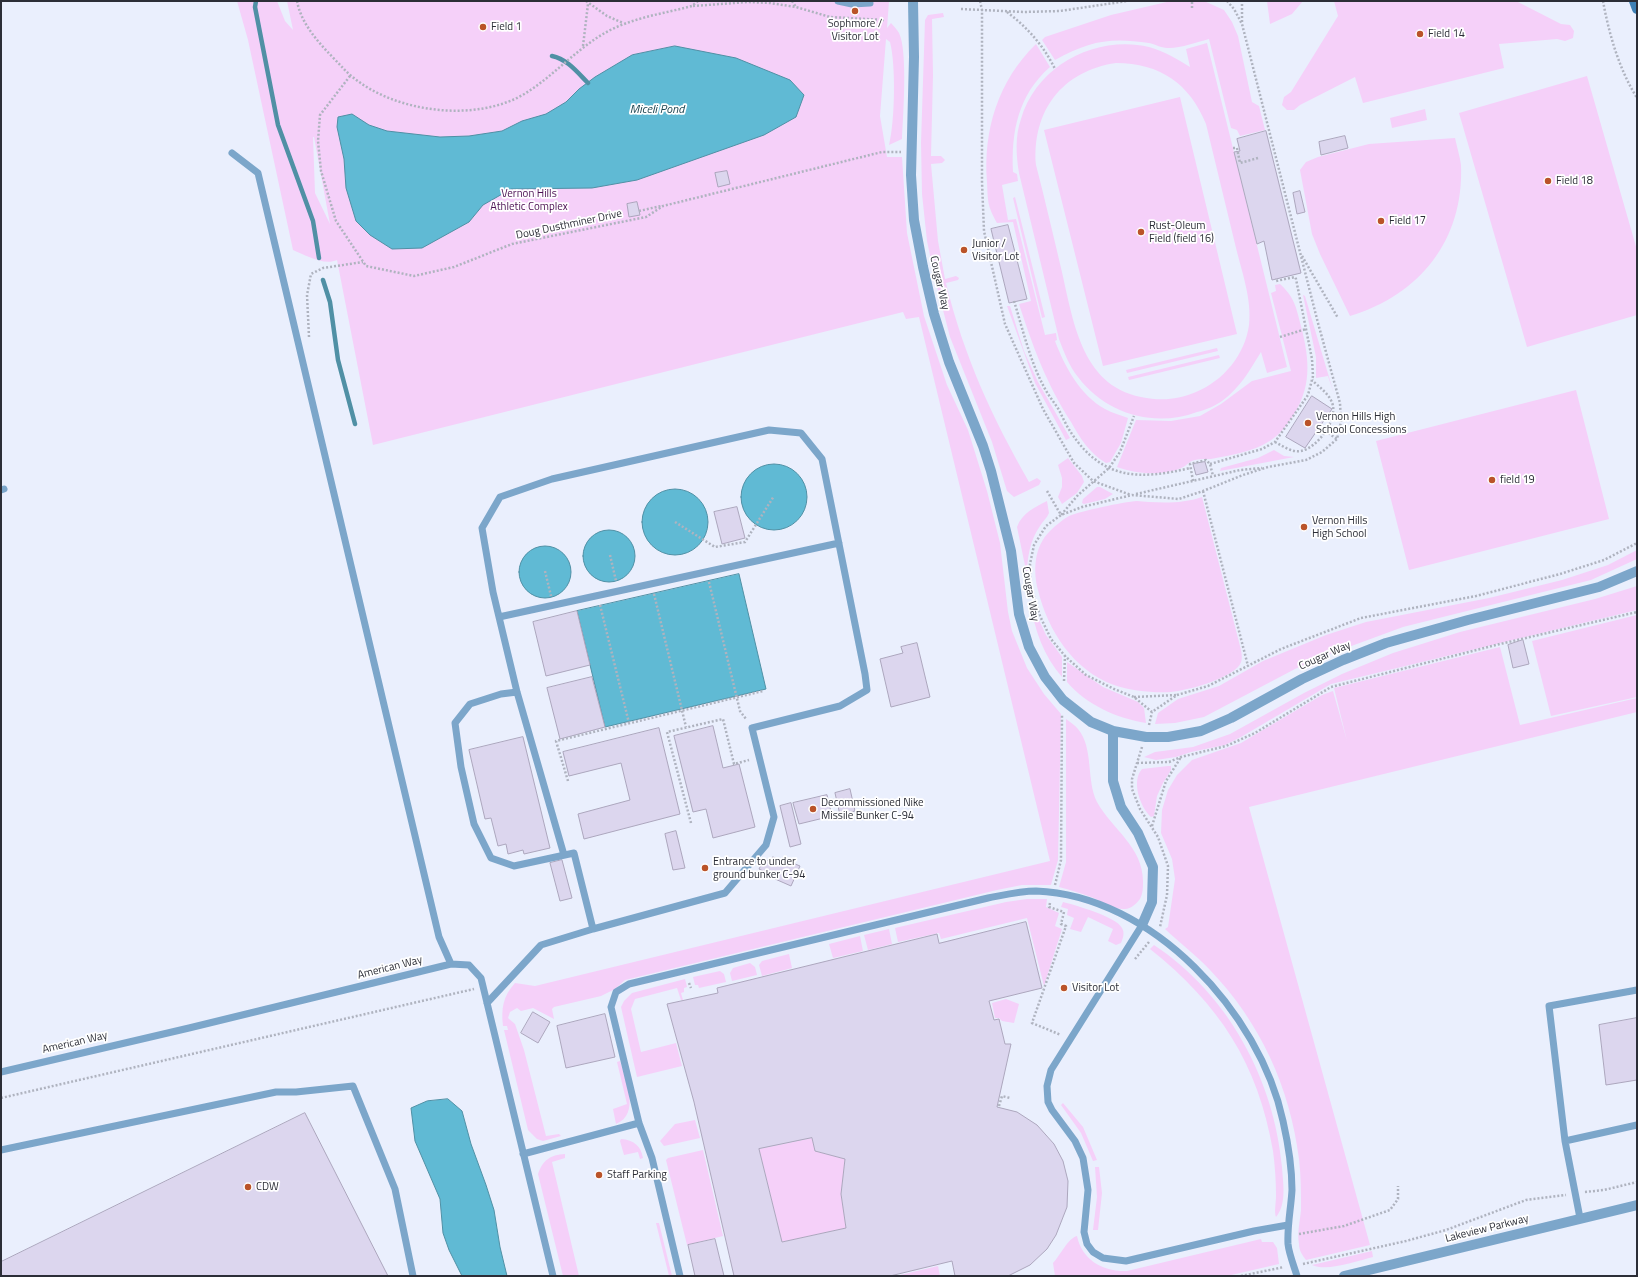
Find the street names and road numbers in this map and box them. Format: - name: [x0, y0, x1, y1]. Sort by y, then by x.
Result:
- street label: Doug Dusthminer Drive: [515, 207, 623, 243]
- street label: Cougar Way: [926, 255, 952, 311]
- street label: Cougar Way: [1019, 566, 1041, 622]
- street label: Cougar Way: [1297, 639, 1353, 673]
- street label: American Way: [356, 954, 424, 982]
- street label: American Way: [41, 1029, 109, 1057]
- street label: Lakeview Parkway: [1444, 1212, 1530, 1246]

